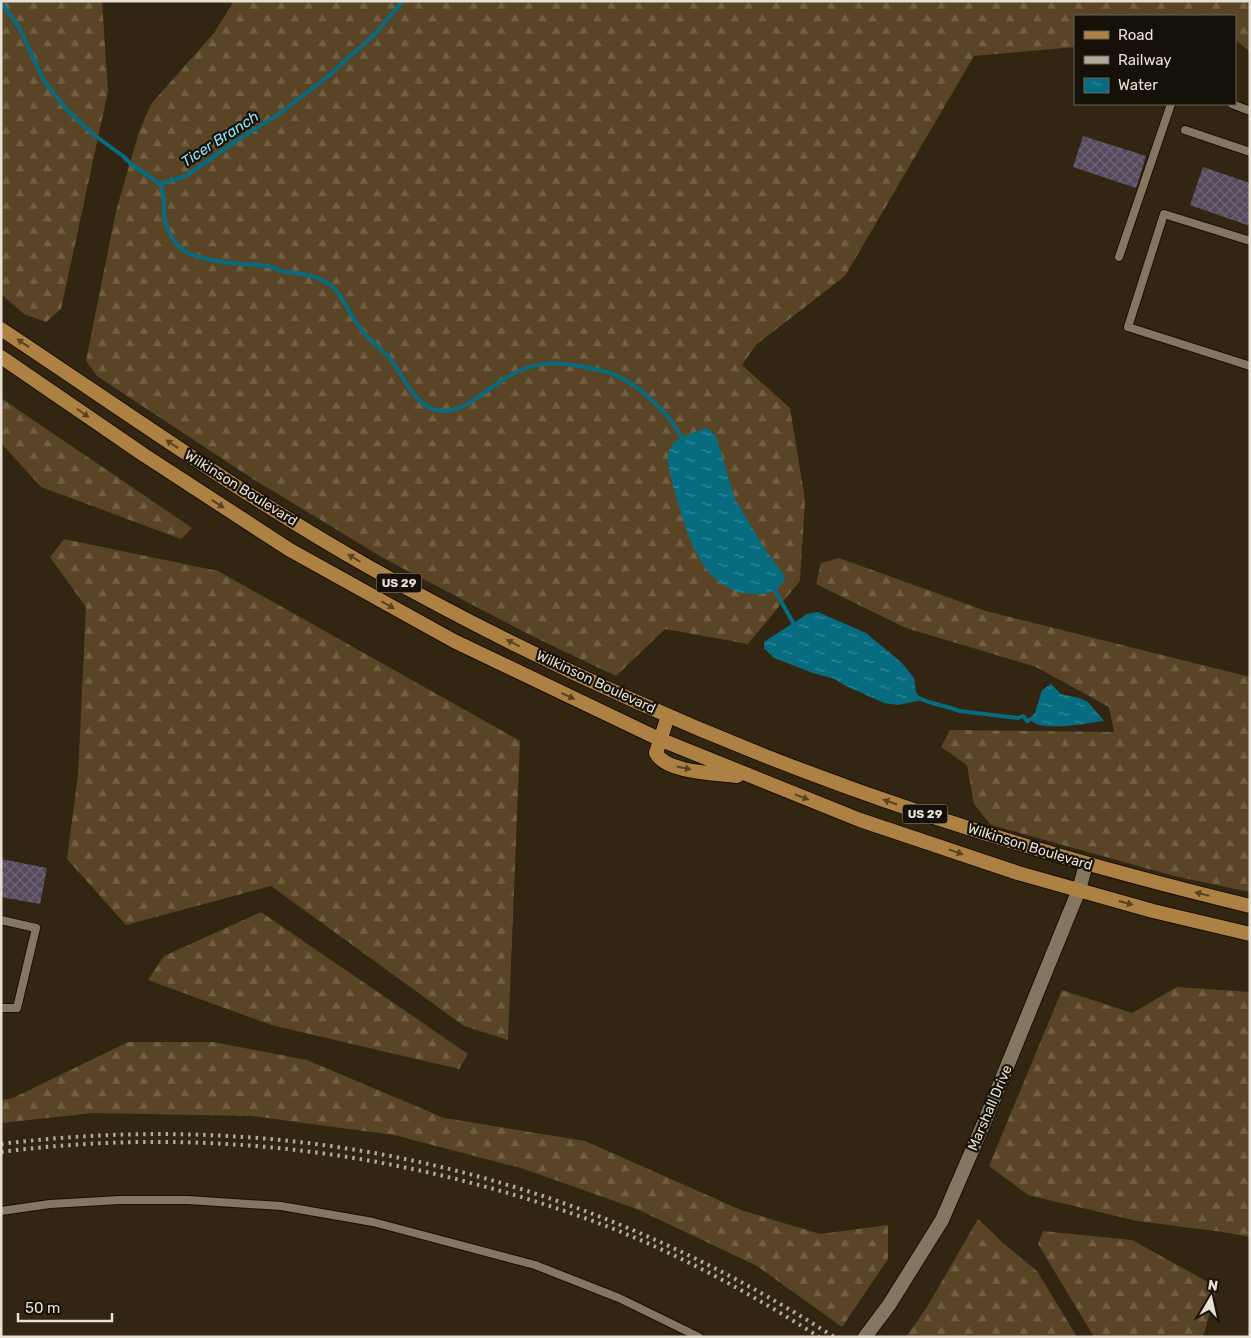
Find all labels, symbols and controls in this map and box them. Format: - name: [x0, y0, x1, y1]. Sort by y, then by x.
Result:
- legend: [1074, 15, 1236, 105]
- text: Road: [1118, 26, 1154, 44]
- text: Railway: [1118, 51, 1172, 69]
- text: Water: [1118, 76, 1158, 94]
- water label: Ticer Branch: [178, 107, 262, 171]
- one-way arrow: [17, 338, 30, 348]
- one-way arrow: [76, 409, 90, 418]
- one-way arrow: [165, 439, 178, 449]
- street label: Wilkinson Boulevard: [181, 446, 301, 530]
- one-way arrow: [211, 499, 225, 509]
- one-way arrow: [348, 553, 361, 562]
- road number: US 29: [376, 574, 422, 592]
- one-way arrow: [381, 600, 394, 609]
- one-way arrow: [505, 639, 520, 647]
- street label: Wilkinson Boulevard: [534, 647, 658, 717]
- one-way arrow: [561, 692, 575, 700]
- one-way arrow: [677, 765, 693, 773]
- one-way arrow: [795, 794, 810, 801]
- one-way arrow: [882, 798, 897, 805]
- road number: US 29: [902, 804, 948, 824]
- street label: Wilkinson Boulevard: [965, 820, 1095, 874]
- one-way arrow: [949, 848, 964, 856]
- one-way arrow: [1195, 890, 1210, 898]
- one-way arrow: [1119, 900, 1134, 908]
- street label: Marshall Drive: [964, 1062, 1016, 1153]
- north arrow: [1186, 1273, 1236, 1323]
- text: N: [1207, 1276, 1219, 1295]
- scale bar: [18, 1290, 111, 1322]
- text: 50 m: [25, 1299, 60, 1317]

